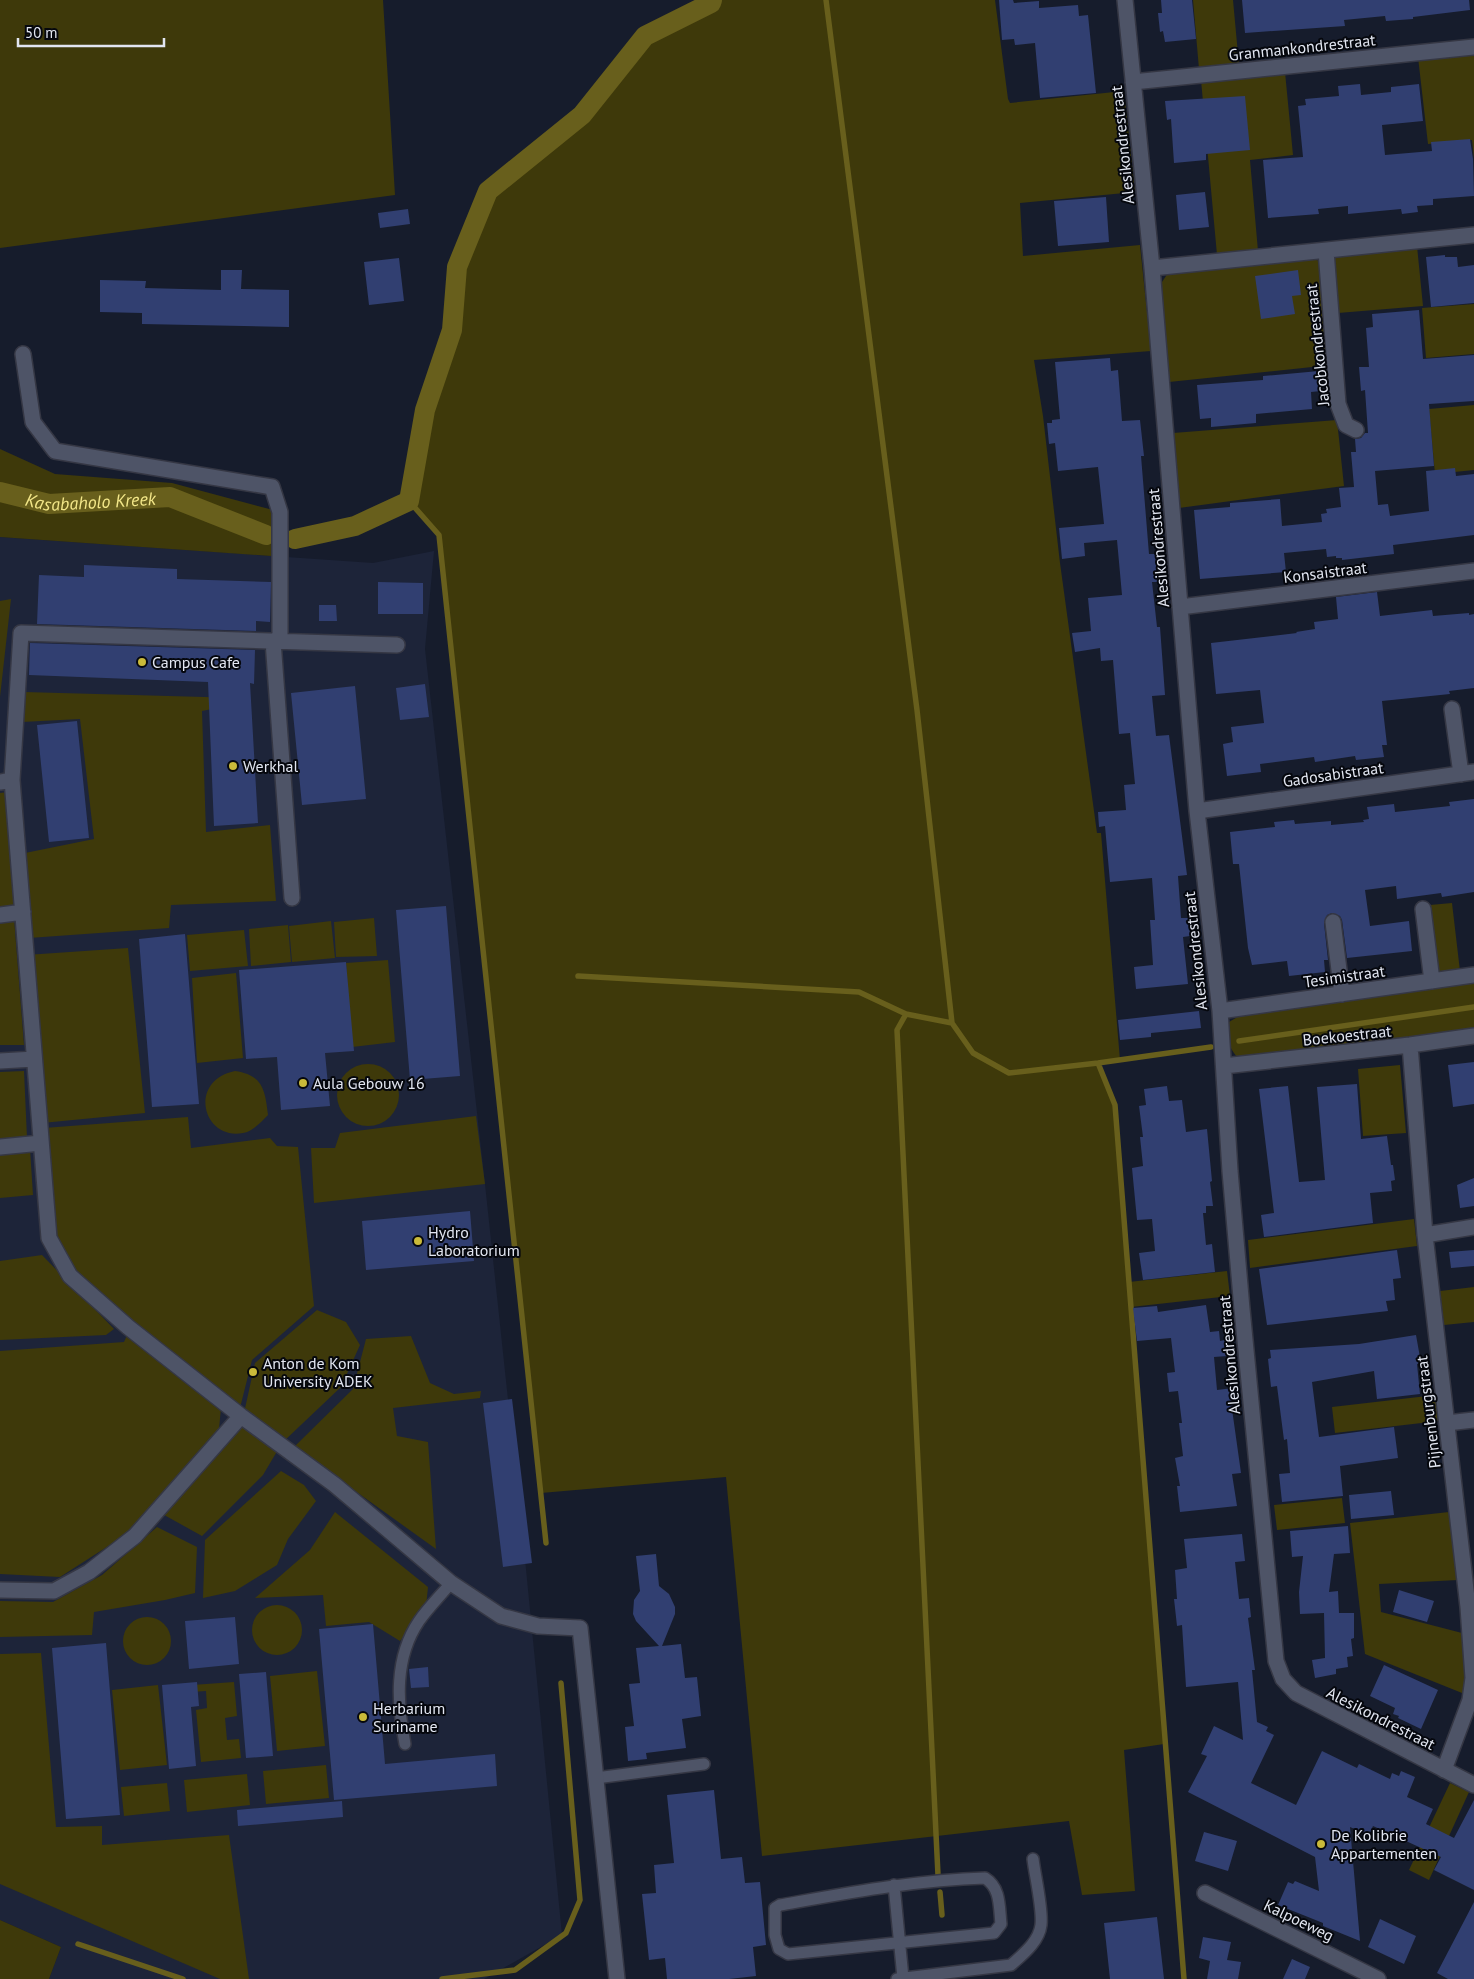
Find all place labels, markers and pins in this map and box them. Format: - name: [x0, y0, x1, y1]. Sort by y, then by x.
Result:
- place label: Campus Cafe: [152, 652, 240, 672]
- marker: Campus Cafe: [136, 656, 148, 668]
- place label: Werkhal: [243, 756, 298, 776]
- marker: Werkhal: [227, 760, 239, 772]
- place label: Aula Gebouw 16: [313, 1073, 425, 1093]
- marker: Aula Gebouw 16: [297, 1077, 309, 1089]
- place label: Hydro Laboratorium: [428, 1222, 520, 1260]
- marker: Hydro Laboratorium: [412, 1235, 424, 1247]
- place label: Anton de Kom University ADEK: [263, 1353, 373, 1391]
- marker: Anton de Kom University ADEK: [247, 1366, 259, 1378]
- place label: Herbarium Suriname: [373, 1698, 445, 1736]
- marker: Herbarium Suriname: [357, 1711, 369, 1723]
- place label: De Kolibrie Appartementen: [1331, 1825, 1437, 1863]
- marker: De Kolibrie Appartementen: [1315, 1838, 1327, 1850]

